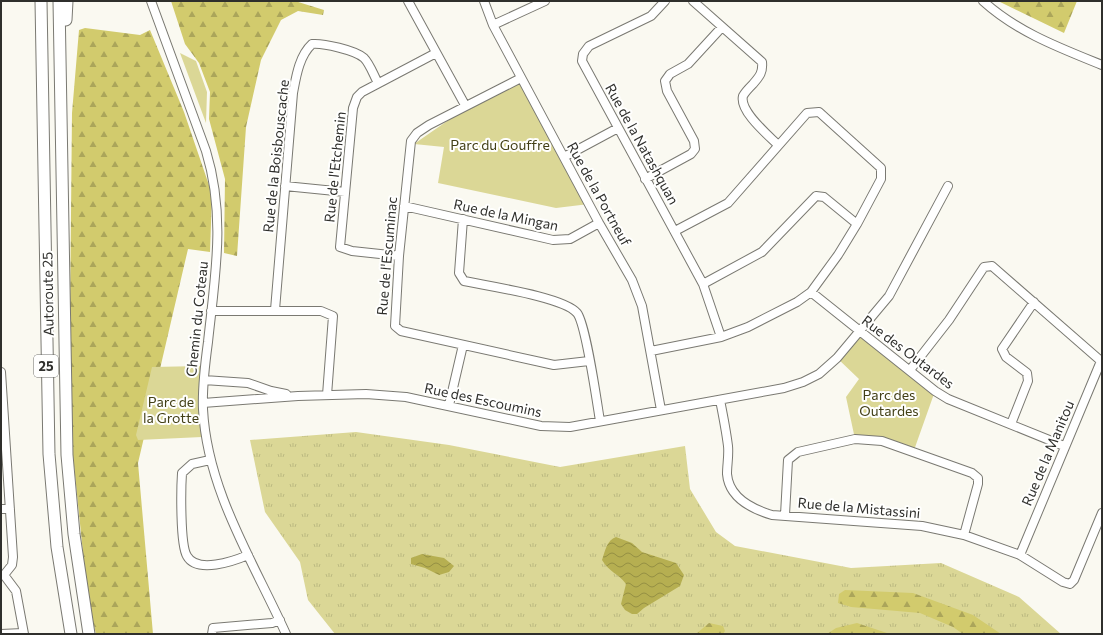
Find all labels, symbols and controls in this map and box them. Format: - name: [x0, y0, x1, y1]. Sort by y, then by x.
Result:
- street label: Rue de la Boisbouscache: [259, 79, 292, 233]
- street label: Rue de la Natashquan: [602, 80, 683, 207]
- street label: Rue de l'Etchemin: [320, 111, 349, 223]
- park label: Parc du Gouffre: [450, 136, 550, 153]
- street label: Rue de la Portneuf: [564, 139, 635, 249]
- street label: Rue de la Mingan: [452, 195, 560, 234]
- street label: Rue de l'Escuminac: [373, 196, 400, 316]
- street label: Autoroute 25: [38, 252, 57, 336]
- street label: Chemin du Coteau: [182, 260, 211, 378]
- street label: Rue des Outardes: [859, 311, 958, 392]
- road number: 25: [34, 355, 58, 377]
- street label: Rue des Escoumins: [423, 379, 543, 420]
- park label: Parc des Outardes: [859, 386, 919, 419]
- park label: Parc de la Grotte: [143, 393, 199, 426]
- street label: Rue de la Manitou: [1018, 398, 1077, 508]
- street label: Rue de la Mistassini: [797, 494, 921, 521]

